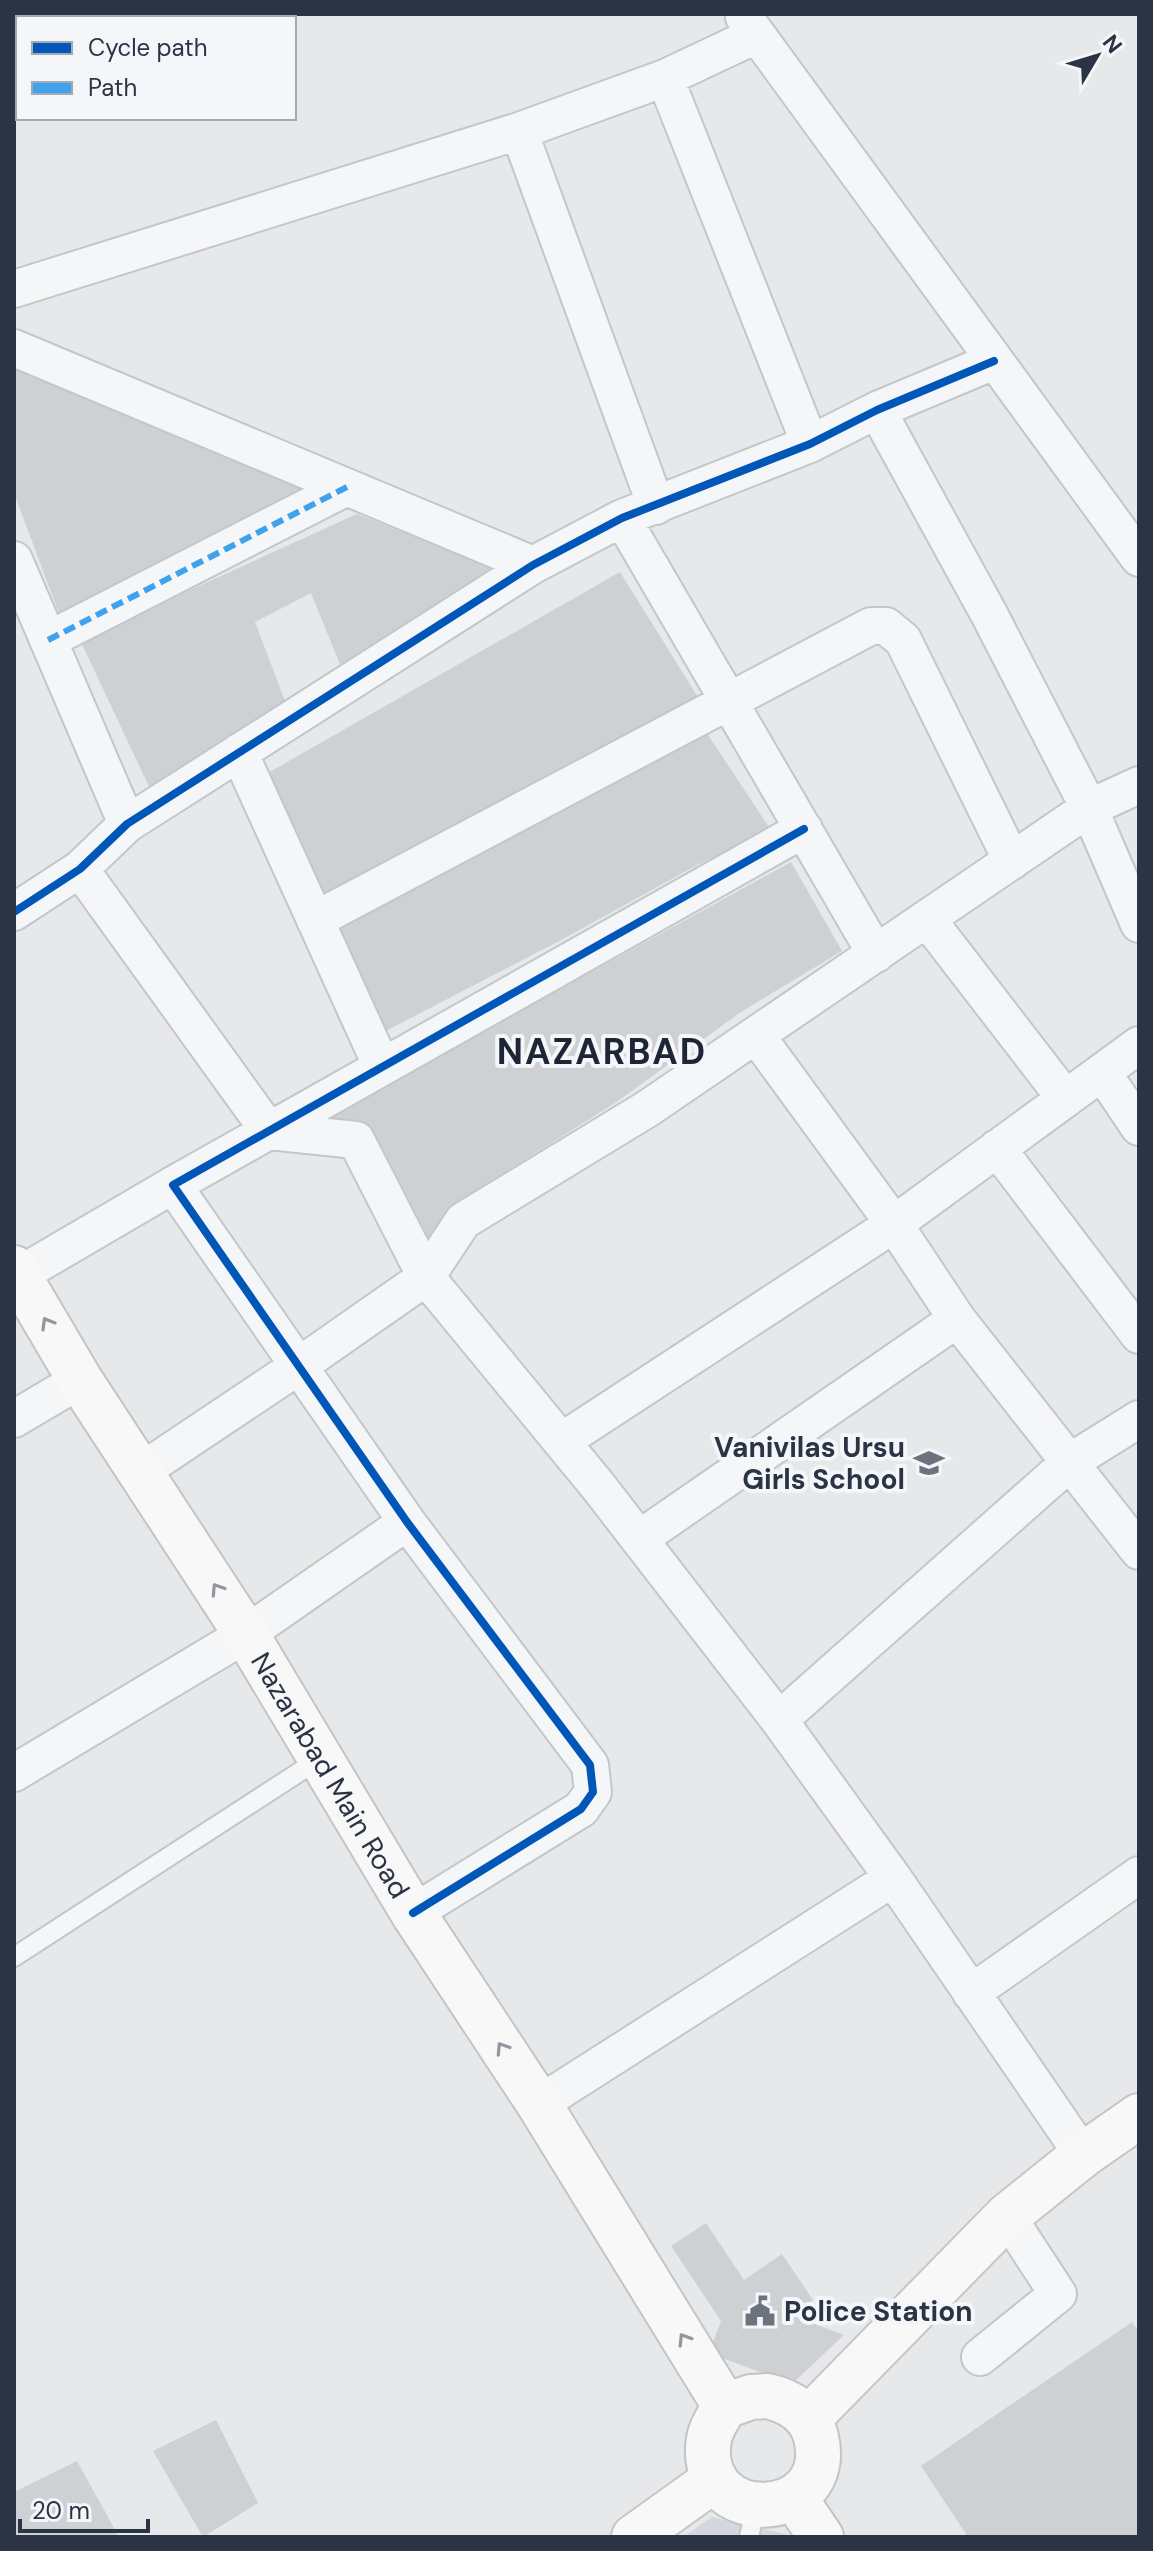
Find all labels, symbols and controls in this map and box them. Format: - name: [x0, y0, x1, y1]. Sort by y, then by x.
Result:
- legend: [16, 16, 296, 120]
- north arrow: [1057, 16, 1137, 96]
- text: N: [1096, 29, 1129, 59]
- text: Cycle path: [88, 32, 207, 63]
- text: Path: [88, 72, 137, 103]
- district label: NAZARBAD: [497, 1028, 707, 1075]
- one-way arrow: [41, 1317, 57, 1332]
- place label: Vanivilas Ursu Girls School: [714, 1429, 905, 1498]
- school or university icon: Vanivilas Ursu Girls School: [912, 1446, 946, 1480]
- one-way arrow: [212, 1583, 227, 1598]
- street label: Nazarabad Main Road: [243, 1645, 418, 1905]
- one-way arrow: [496, 2042, 511, 2056]
- place label: Police Station: [784, 2293, 973, 2330]
- public building icon: Police Station: [743, 2294, 777, 2328]
- one-way arrow: [679, 2333, 694, 2348]
- scale bar: [20, 2483, 148, 2533]
- text: 20 m: [32, 2495, 90, 2526]

